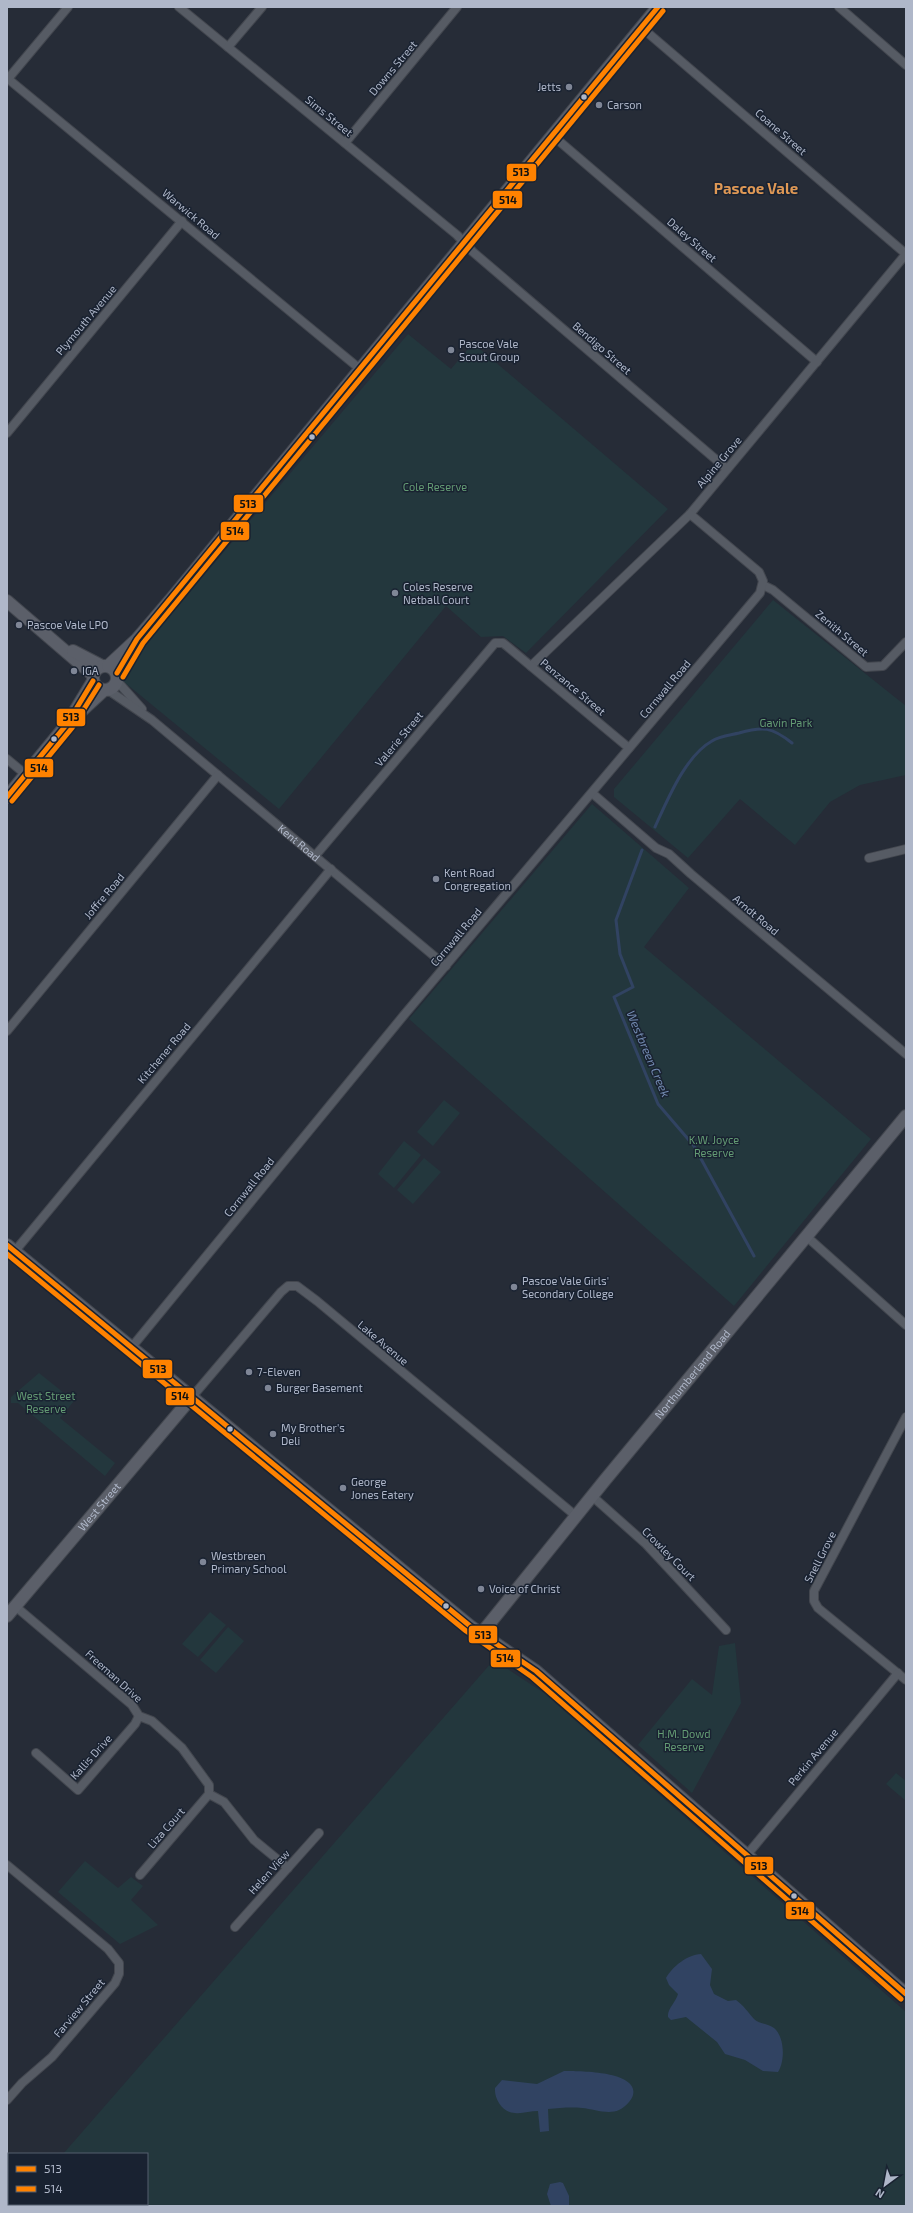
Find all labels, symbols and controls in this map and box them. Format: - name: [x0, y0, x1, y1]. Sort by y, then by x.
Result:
- street label: Downs Street: [366, 38, 419, 98]
- place label: Jetts: [537, 80, 561, 93]
- marker: Jetts: [564, 82, 574, 92]
- unlabelled marker: [579, 92, 589, 102]
- street label: Sims Street: [303, 93, 356, 139]
- place label: Carson: [607, 98, 642, 111]
- marker: Carson: [594, 100, 604, 110]
- street label: Coane Street: [753, 106, 810, 157]
- line badge: 513: [506, 163, 537, 182]
- text: 513: [512, 165, 530, 178]
- district label: Pascoe Vale: [714, 179, 798, 197]
- street label: Warwick Road: [160, 186, 223, 241]
- line badge: 514: [492, 190, 523, 209]
- text: 514: [499, 193, 517, 206]
- street label: Daley Street: [665, 215, 720, 265]
- street label: Plymouth Avenue: [53, 282, 119, 357]
- street label: Bendigo Street: [570, 319, 634, 377]
- place label: Pascoe Vale Scout Group: [459, 337, 520, 363]
- marker: Pascoe Vale Scout Group: [446, 345, 456, 355]
- unlabelled marker: [307, 432, 317, 442]
- street label: Alpine Grove: [693, 433, 744, 490]
- park label: Cole Reserve: [403, 480, 467, 493]
- line badge: 513: [233, 494, 264, 513]
- text: 513: [239, 497, 257, 510]
- line badge: 514: [220, 521, 250, 541]
- text: 514: [226, 524, 244, 537]
- place label: Coles Reserve Netball Court: [403, 580, 473, 606]
- marker: Coles Reserve Netball Court: [390, 588, 400, 598]
- street label: Zenith Street: [813, 607, 871, 658]
- place label: Pascoe Vale LPO: [27, 618, 108, 631]
- marker: Pascoe Vale LPO: [14, 620, 24, 630]
- street label: Penzance Street: [538, 656, 609, 718]
- street label: Cornwall Road: [636, 657, 693, 721]
- place label: IGA: [82, 664, 99, 677]
- marker: IGA: [69, 666, 79, 676]
- line badge: 513: [56, 708, 86, 727]
- street label: Valerie Street: [372, 709, 425, 769]
- text: 513: [62, 710, 80, 723]
- park label: Gavin Park: [760, 716, 813, 729]
- unlabelled marker: [49, 734, 59, 744]
- line badge: 514: [24, 758, 54, 778]
- text: 514: [30, 761, 48, 774]
- street label: Kent Road: [276, 821, 323, 864]
- place label: Kent Road Congregation: [444, 866, 511, 892]
- street label: Joffre Road: [81, 870, 127, 921]
- marker: Kent Road Congregation: [431, 874, 441, 884]
- street label: Arndt Road: [731, 892, 782, 938]
- street label: Cornwall Road: [427, 905, 484, 969]
- water label: Westbreen Creek: [624, 1008, 673, 1099]
- street label: Kitchener Road: [134, 1020, 193, 1086]
- park label: K.W. Joyce Reserve: [689, 1133, 739, 1159]
- street label: Cornwall Road: [221, 1154, 276, 1219]
- place label: Pascoe Vale Girls' Secondary College: [522, 1274, 614, 1300]
- marker: Pascoe Vale Girls' Secondary College: [509, 1282, 519, 1292]
- street label: Lake Avenue: [355, 1318, 411, 1368]
- street label: Northumberland Road: [652, 1327, 733, 1421]
- line badge: 513: [142, 1359, 173, 1379]
- text: 513: [149, 1362, 167, 1375]
- place label: 7-Eleven: [257, 1365, 301, 1378]
- marker: 7-Eleven: [244, 1367, 254, 1377]
- place label: Burger Basement: [276, 1381, 363, 1394]
- marker: Burger Basement: [263, 1383, 273, 1393]
- line badge: 514: [165, 1387, 195, 1406]
- park label: West Street Reserve: [17, 1389, 75, 1415]
- text: 514: [171, 1389, 189, 1402]
- place label: My Brother's Deli: [281, 1421, 345, 1447]
- unlabelled marker: [225, 1424, 235, 1434]
- marker: My Brother's Deli: [268, 1429, 278, 1439]
- place label: George Jones Eatery: [351, 1475, 414, 1501]
- street label: West Street: [75, 1480, 123, 1533]
- marker: George Jones Eatery: [338, 1483, 348, 1493]
- street label: Crowley Court: [640, 1524, 699, 1583]
- street label: Snell Grove: [801, 1529, 838, 1585]
- place label: Westbreen Primary School: [211, 1549, 287, 1575]
- marker: Westbreen Primary School: [198, 1557, 208, 1567]
- place label: Voice of Christ: [489, 1582, 560, 1595]
- marker: Voice of Christ: [476, 1584, 486, 1594]
- unlabelled marker: [441, 1601, 451, 1611]
- line badge: 513: [468, 1625, 498, 1644]
- text: 513: [474, 1628, 492, 1641]
- street label: Freeman Drive: [83, 1647, 146, 1705]
- line badge: 514: [490, 1649, 521, 1668]
- text: 514: [496, 1651, 514, 1664]
- street label: Perkin Avenue: [785, 1725, 840, 1788]
- park label: H.M. Dowd Reserve: [657, 1727, 711, 1753]
- street label: Kallis Drive: [67, 1731, 114, 1782]
- street label: Liza Court: [144, 1805, 187, 1851]
- street label: Helen View: [245, 1847, 292, 1897]
- line badge: 513: [744, 1856, 774, 1875]
- text: 513: [750, 1859, 768, 1872]
- unlabelled marker: [789, 1891, 799, 1901]
- line badge: 514: [785, 1901, 815, 1920]
- text: 514: [791, 1904, 809, 1917]
- street label: Farview Street: [50, 1976, 107, 2040]
- legend: [8, 2153, 148, 2205]
- text: 513: [44, 2161, 62, 2175]
- north arrow: [865, 2165, 905, 2205]
- text: 514: [44, 2181, 63, 2195]
- text: N: [873, 2186, 886, 2202]

